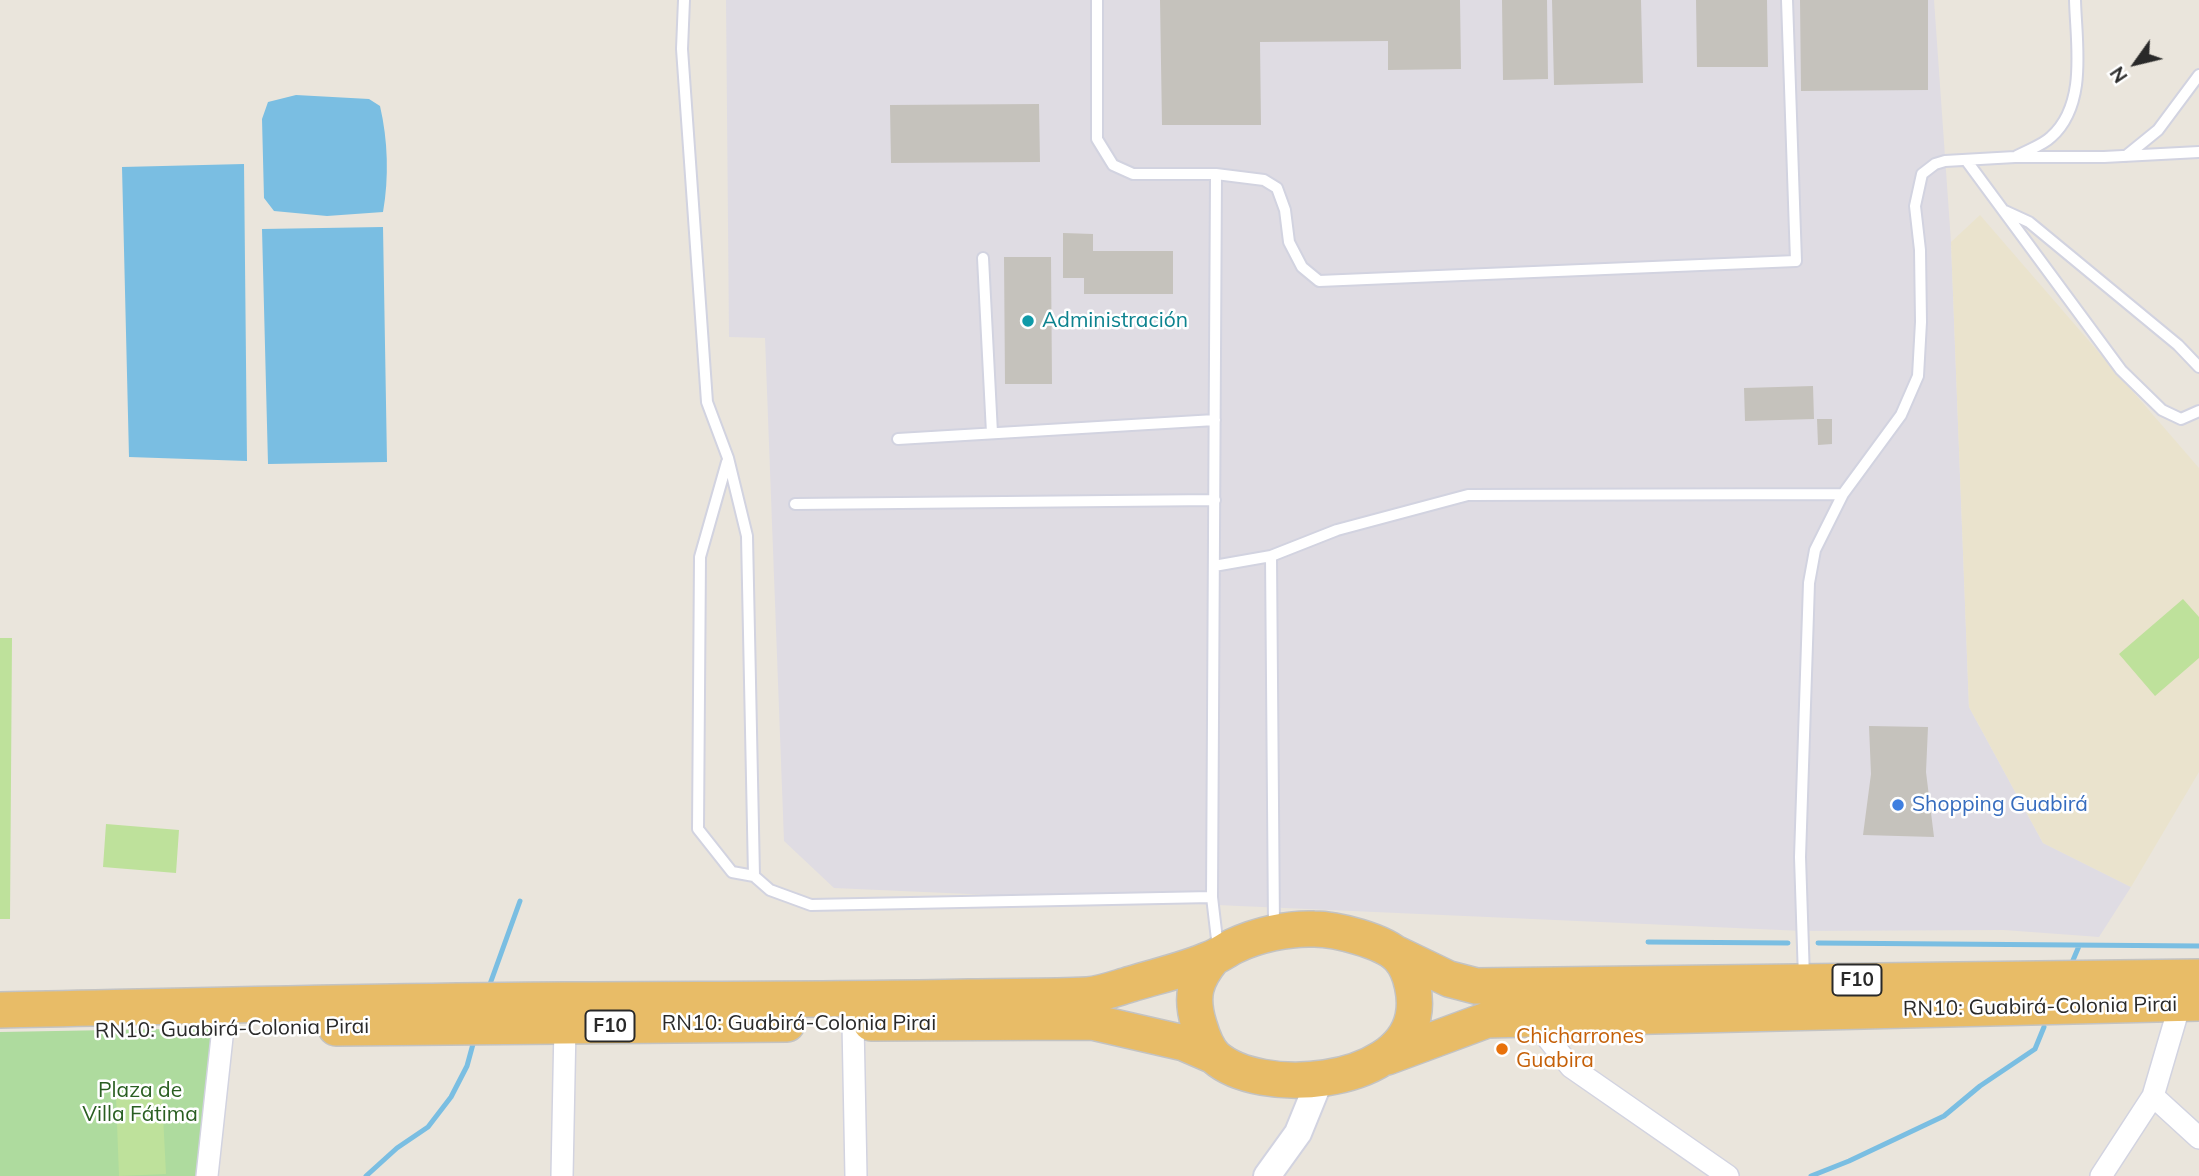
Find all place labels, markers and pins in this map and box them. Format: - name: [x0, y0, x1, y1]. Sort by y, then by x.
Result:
- place label: Administración: [1042, 308, 1188, 334]
- marker: Administración: [1020, 313, 1036, 329]
- place label: Shopping Guabirá: [1912, 792, 2088, 818]
- marker: Shopping Guabirá: [1890, 797, 1906, 813]
- place label: Chicharrones Guabira: [1516, 1024, 1644, 1074]
- marker: Chicharrones Guabira: [1494, 1041, 1510, 1057]

